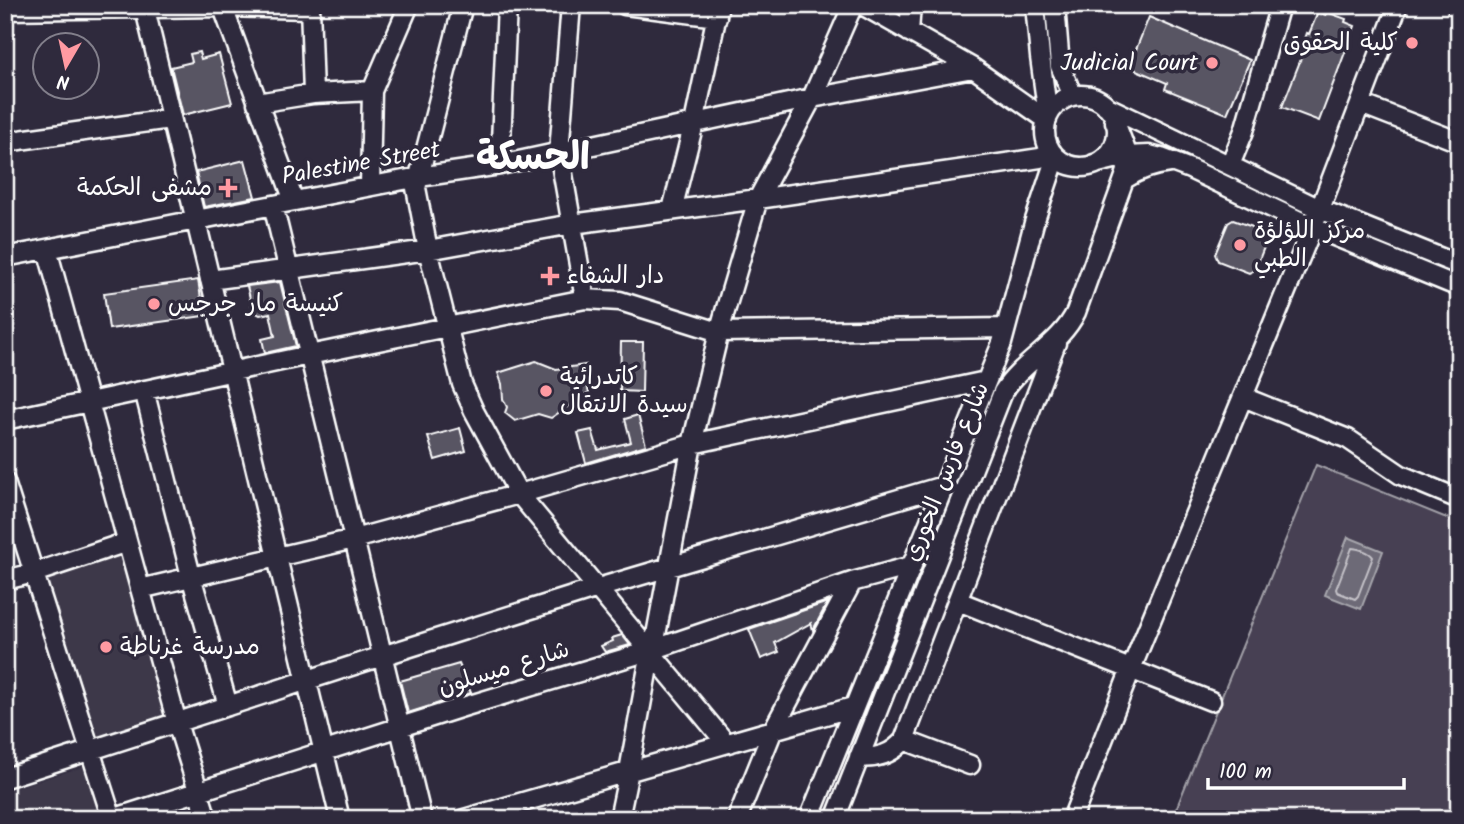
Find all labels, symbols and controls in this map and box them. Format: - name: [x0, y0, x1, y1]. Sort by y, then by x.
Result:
- place label: كلية الحقوق: [1284, 24, 1398, 63]
- north arrow: [32, 32, 102, 102]
- marker: كلية الحقوق: [1404, 35, 1420, 51]
- place label: Judicial Court: [1060, 44, 1199, 83]
- marker: Judicial Court: [1204, 55, 1220, 71]
- text: N: [55, 65, 72, 97]
- district label: الحسكة: [476, 129, 590, 189]
- street label: Palestine Street: [279, 131, 444, 197]
- place label: مشفى الحكمة: [77, 169, 212, 208]
- marker: مشفى الحكمة: [218, 178, 238, 198]
- place label: مركز اللؤلؤة الطبي: [1254, 212, 1365, 279]
- marker: مركز اللؤلؤة الطبي: [1232, 237, 1248, 253]
- place label: دار الشفاء: [566, 257, 664, 296]
- marker: دار الشفاء: [540, 266, 560, 286]
- place label: كنيسة مار جرجس: [168, 285, 343, 324]
- marker: كنيسة مار جرجس: [146, 296, 162, 312]
- place label: كاتدرائية سيدة الانتقال: [560, 358, 688, 425]
- street label: شارع فارس الخوري: [893, 376, 1001, 568]
- marker: كاتدرائية سيدة الانتقال: [538, 383, 554, 399]
- place label: مدرسة غرناطة: [120, 628, 260, 667]
- street label: شارع ميسلون: [433, 630, 575, 708]
- marker: مدرسة غرناطة: [98, 639, 114, 655]
- scale bar: [1208, 747, 1404, 791]
- text: 100 m: [1219, 756, 1272, 789]

